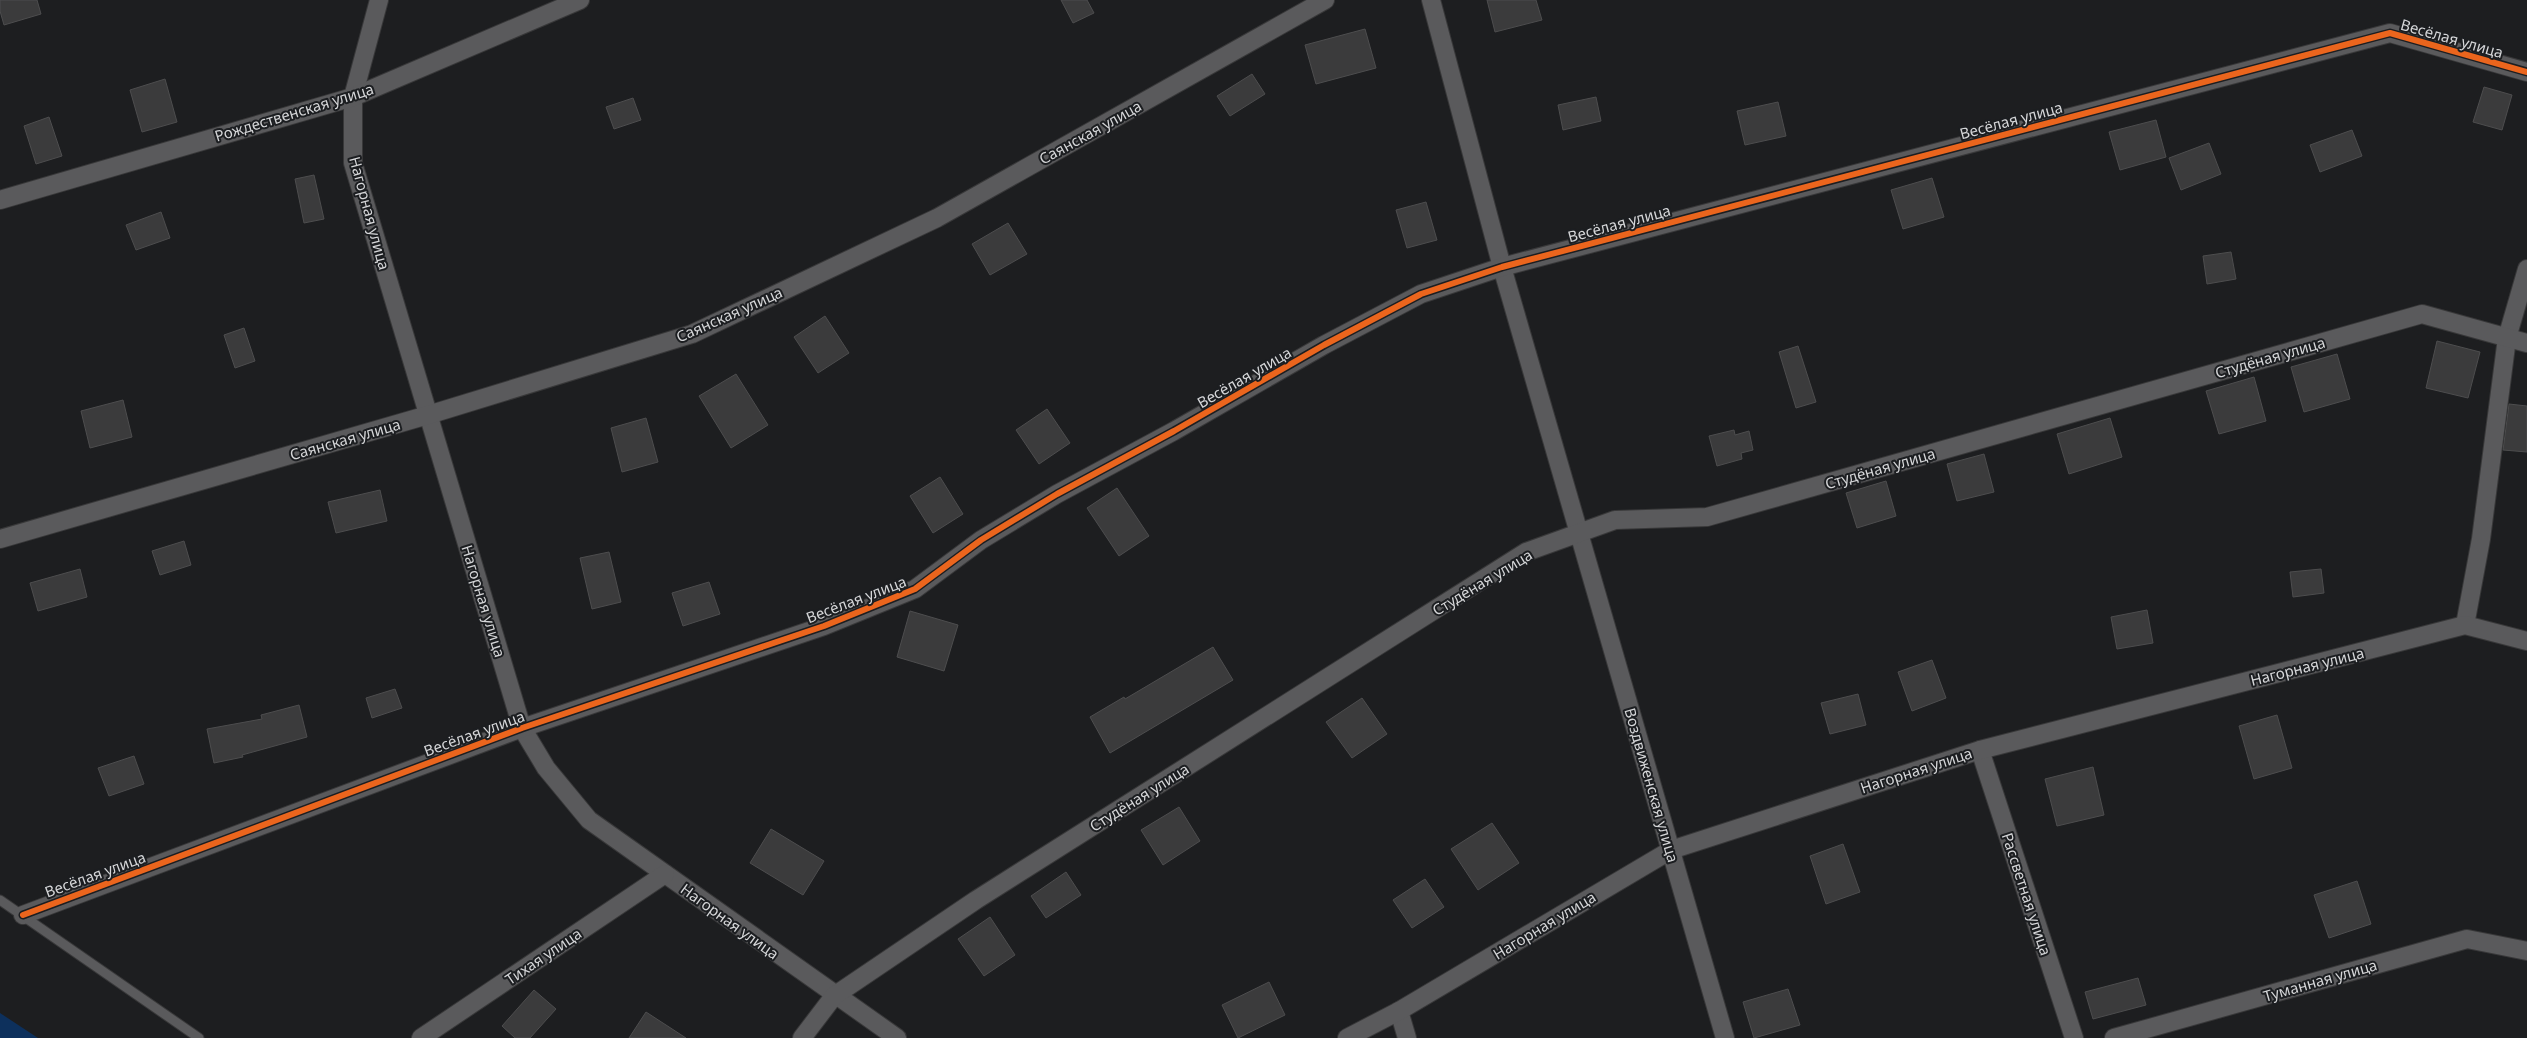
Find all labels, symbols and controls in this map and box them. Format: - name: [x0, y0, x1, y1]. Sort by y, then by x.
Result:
- street label: Весёлая улица: [2398, 14, 2506, 62]
- street label: Рождественская улица: [212, 78, 376, 146]
- street label: Саянская улица: [1035, 96, 1145, 168]
- street label: Весёлая улица: [1957, 97, 2065, 143]
- street label: Нагорная улица: [345, 154, 395, 272]
- street label: Весёлая улица: [1565, 200, 1673, 246]
- street label: Саянская улица: [673, 282, 785, 346]
- street label: Студёная улица: [2213, 332, 2327, 382]
- street label: Весёлая улица: [1193, 342, 1295, 412]
- street label: Саянская улица: [287, 414, 403, 464]
- street label: Студёная улица: [1823, 443, 1937, 493]
- street label: Нагорная улица: [457, 542, 511, 660]
- street label: Студёная улица: [1428, 544, 1536, 620]
- street label: Весёлая улица: [803, 571, 909, 627]
- street label: Нагорная улица: [2248, 642, 2366, 690]
- street label: Воздвиженская улица: [1620, 705, 1684, 865]
- street label: Весёлая улица: [421, 706, 527, 760]
- street label: Нагорная улица: [1857, 742, 1975, 798]
- street label: Студёная улица: [1086, 758, 1192, 836]
- street label: Рассветная улица: [1998, 830, 2056, 958]
- street label: Весёлая улица: [42, 847, 148, 901]
- street label: Нагорная улица: [677, 879, 783, 963]
- street label: Нагорная улица: [1489, 886, 1599, 964]
- street label: Тихая улица: [501, 923, 585, 989]
- street label: Туманная улица: [2261, 954, 2379, 1006]

